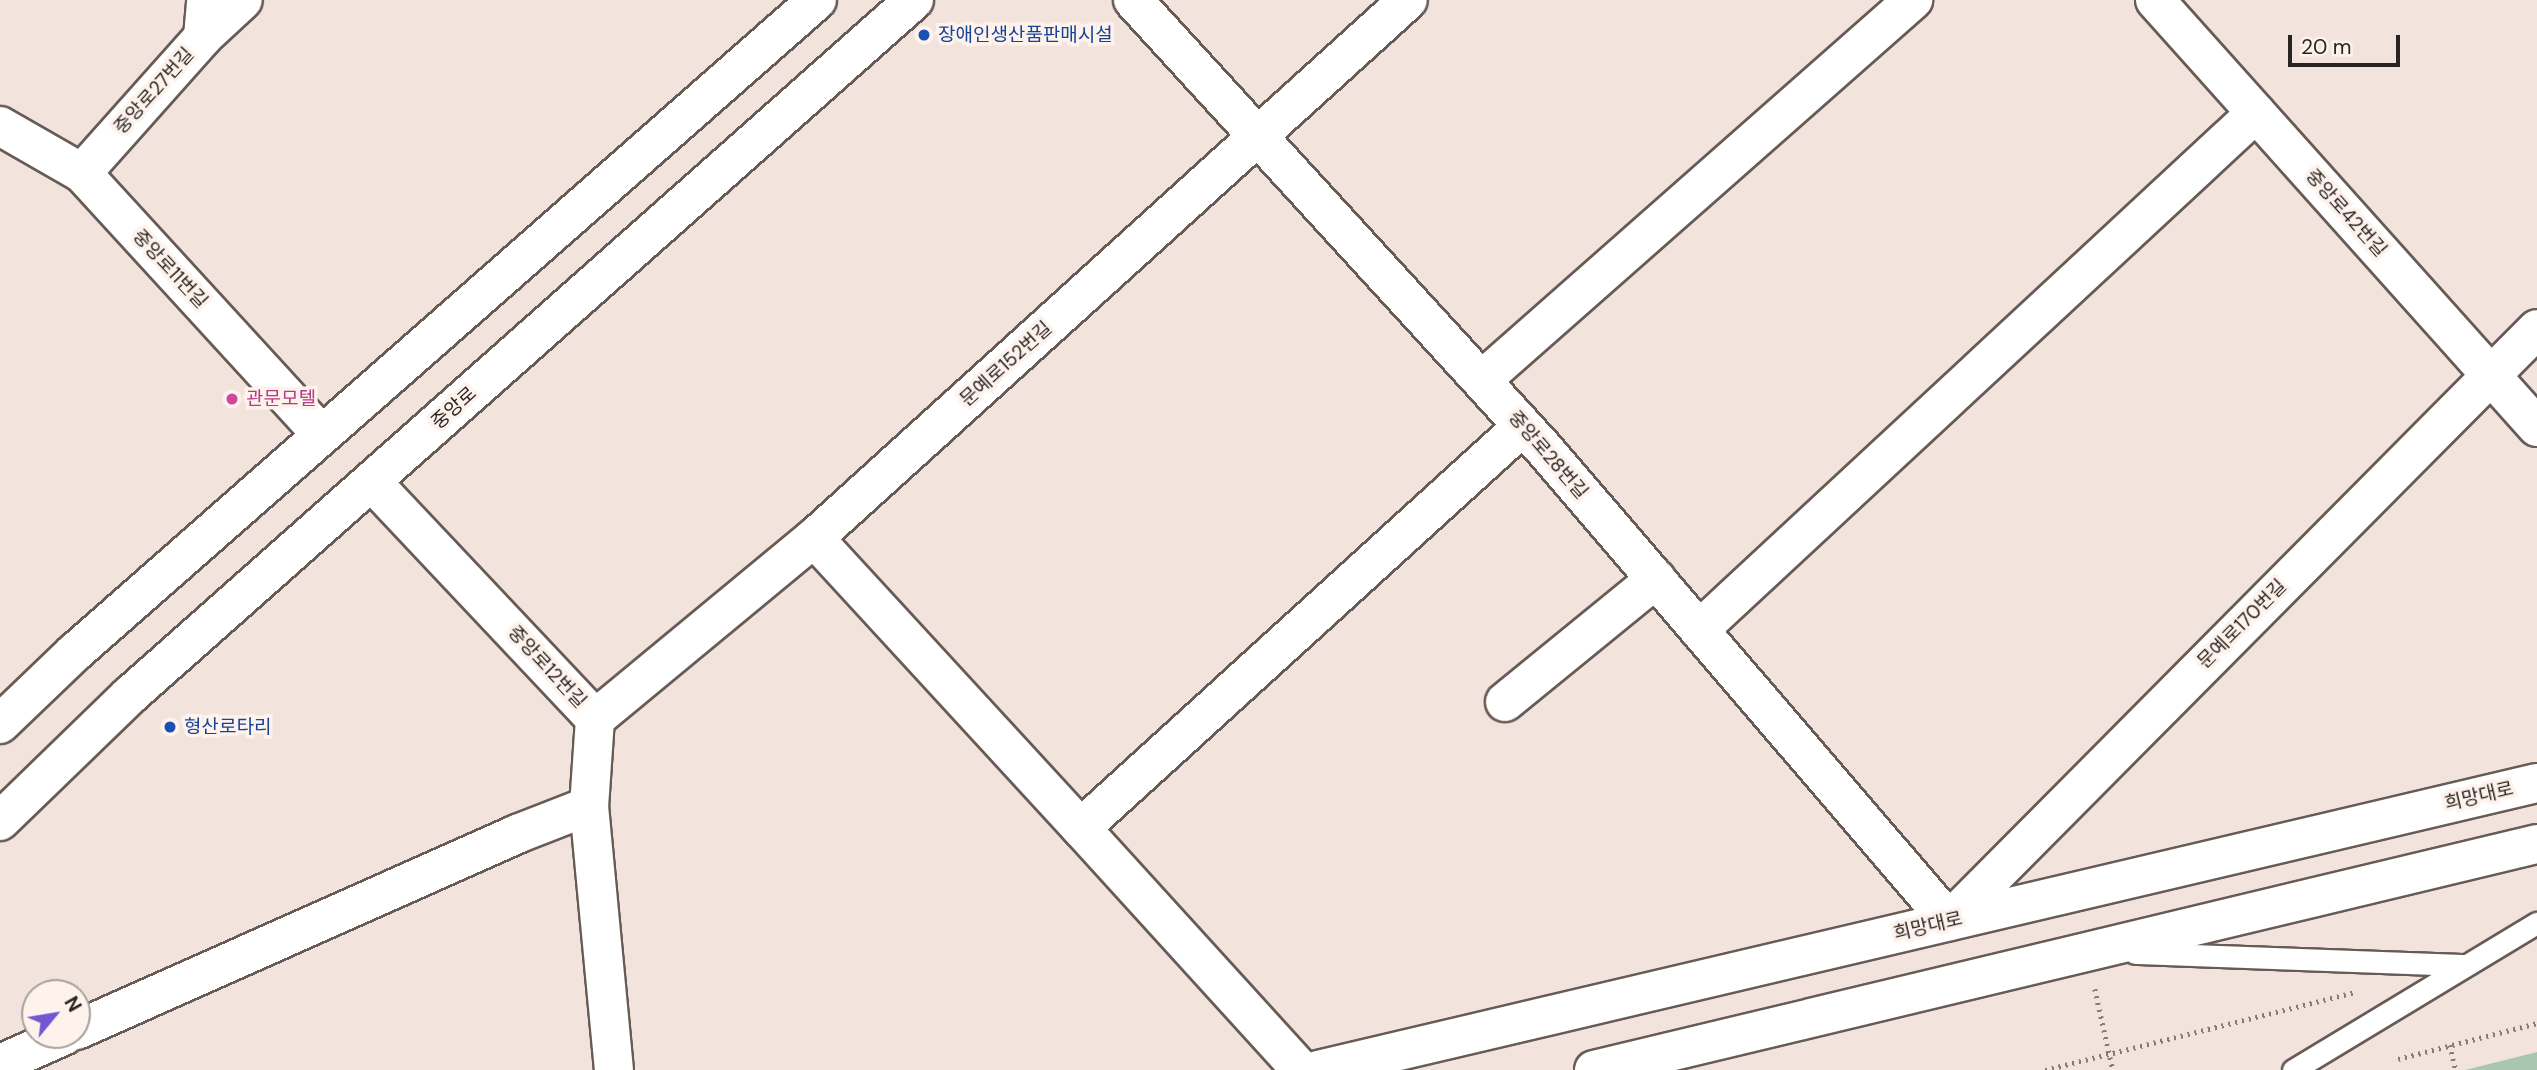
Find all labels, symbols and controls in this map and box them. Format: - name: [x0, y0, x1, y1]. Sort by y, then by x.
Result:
- scale bar: [2292, 21, 2404, 65]
- place label: 장애인생산품판매시설: [938, 24, 1113, 46]
- marker: 장애인생산품판매시설: [916, 27, 932, 43]
- text: 20 m: [2301, 33, 2352, 61]
- street label: 중앙로27번길: [109, 43, 199, 139]
- street label: 중앙로42번길: [2301, 165, 2391, 261]
- street label: 중앙로11번길: [128, 225, 212, 313]
- street label: 문예로152번길: [955, 317, 1057, 411]
- street label: 중앙로: [427, 382, 481, 434]
- place label: 관문모텔: [246, 388, 316, 410]
- marker: 관문모텔: [224, 391, 240, 407]
- street label: 중앙로28번길: [1503, 406, 1593, 504]
- street label: 문예로170번길: [2193, 575, 2291, 673]
- street label: 중앙로12번길: [503, 621, 591, 713]
- place label: 형산로타리: [184, 716, 271, 738]
- marker: 형산로타리: [162, 719, 178, 735]
- street label: 희망대로: [2442, 777, 2516, 815]
- street label: 희망대로: [1891, 907, 1965, 945]
- north arrow: [21, 979, 91, 1049]
- text: N: [59, 992, 87, 1016]

